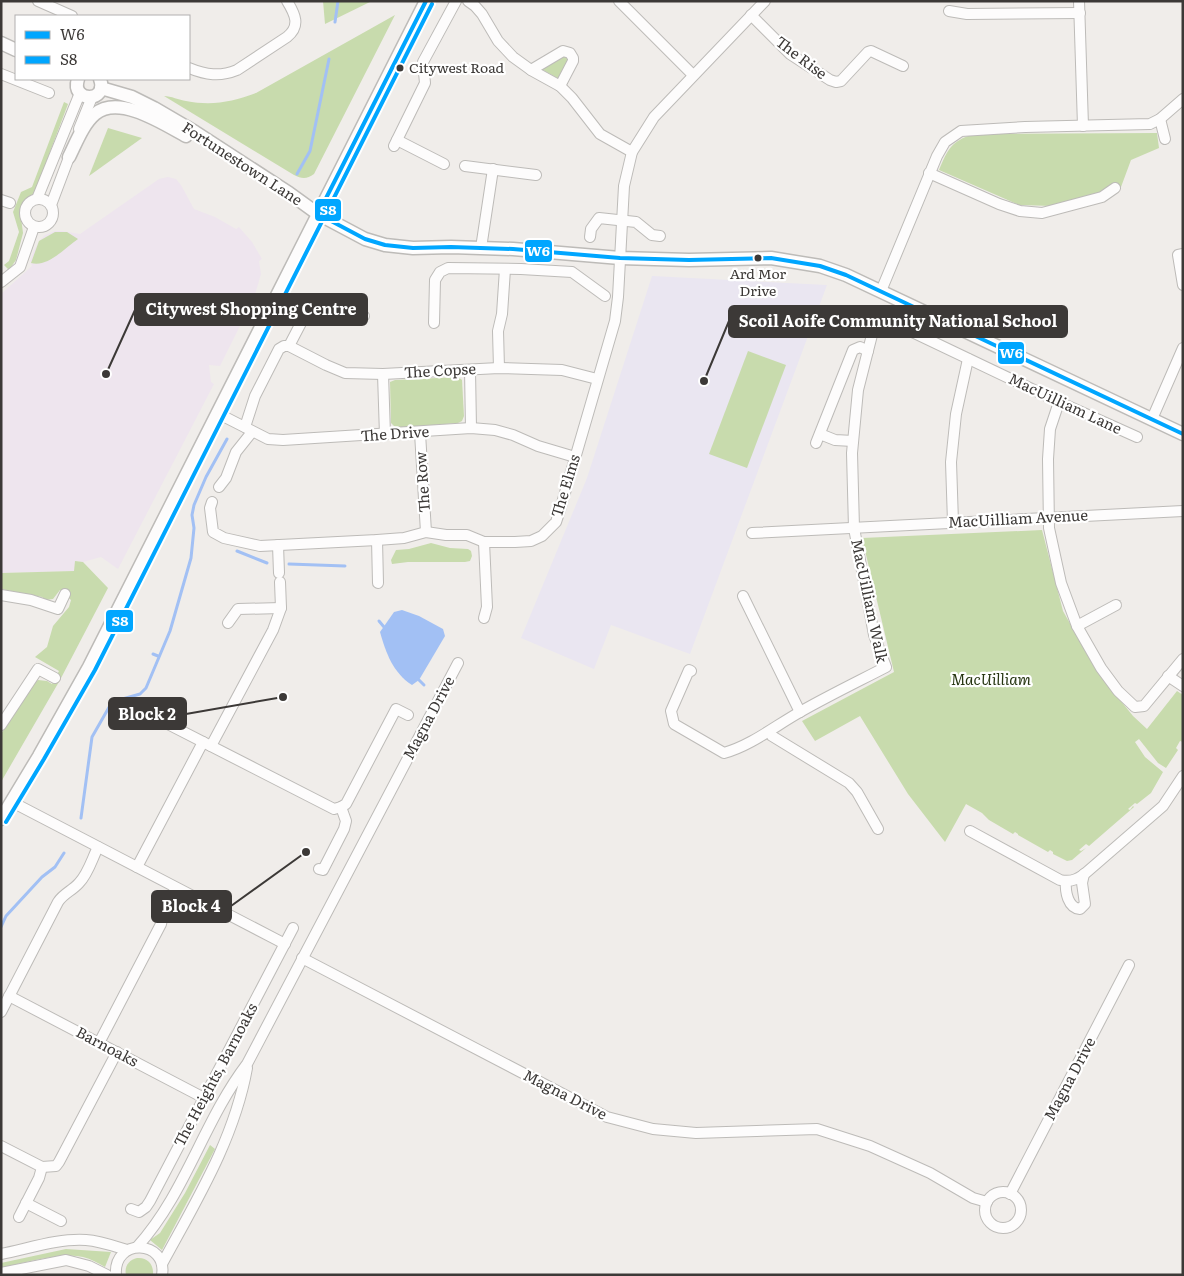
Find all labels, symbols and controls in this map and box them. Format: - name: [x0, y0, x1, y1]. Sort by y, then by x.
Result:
- legend: [15, 15, 190, 80]
- text: W6: [60, 22, 84, 45]
- street label: The Rise: [771, 30, 833, 84]
- text: S8: [60, 47, 77, 70]
- place label: Citywest Road: [409, 57, 505, 77]
- marker: Citywest Road: [395, 63, 405, 73]
- street label: Fortunestown Lane: [178, 115, 308, 210]
- line badge: S8: [314, 198, 342, 222]
- text: S8: [320, 199, 336, 219]
- line badge: W6: [524, 239, 553, 263]
- text: W6: [526, 240, 550, 260]
- marker: Ard Mor Drive: [753, 253, 763, 263]
- place label: Ard Mor Drive: [730, 263, 787, 300]
- callout: Citywest Shopping Centre: [135, 294, 367, 325]
- text: Citywest Shopping Centre: [145, 296, 357, 320]
- callout: Scoil Aoife Community National School: [729, 306, 1067, 337]
- text: Scoil Aoife Community National School: [739, 308, 1057, 332]
- line badge: W6: [997, 341, 1025, 365]
- text: W6: [999, 342, 1023, 362]
- street label: The Copse: [403, 356, 477, 383]
- street label: MacUilliam Lane: [1005, 366, 1126, 439]
- street label: The Drive: [360, 419, 430, 446]
- street label: The Row: [408, 451, 435, 513]
- street label: The Elms: [544, 451, 585, 520]
- street label: MacUilliam Avenue: [947, 502, 1089, 533]
- street label: MacUilliam Walk: [846, 537, 895, 666]
- line badge: S8: [105, 609, 134, 633]
- text: S8: [112, 610, 128, 630]
- park label: MacUilliam: [951, 667, 1031, 690]
- street label: Magna Drive: [396, 671, 459, 763]
- callout: Block 2: [109, 698, 186, 729]
- text: Block 2: [118, 701, 176, 725]
- callout: Block 4: [152, 891, 231, 922]
- text: Block 4: [161, 893, 221, 917]
- street label: The Heights, Barnoaks: [167, 998, 263, 1150]
- street label: Barnoaks: [72, 1020, 143, 1072]
- street label: Magna Drive: [1037, 1032, 1100, 1124]
- street label: Magna Drive: [520, 1063, 612, 1125]

